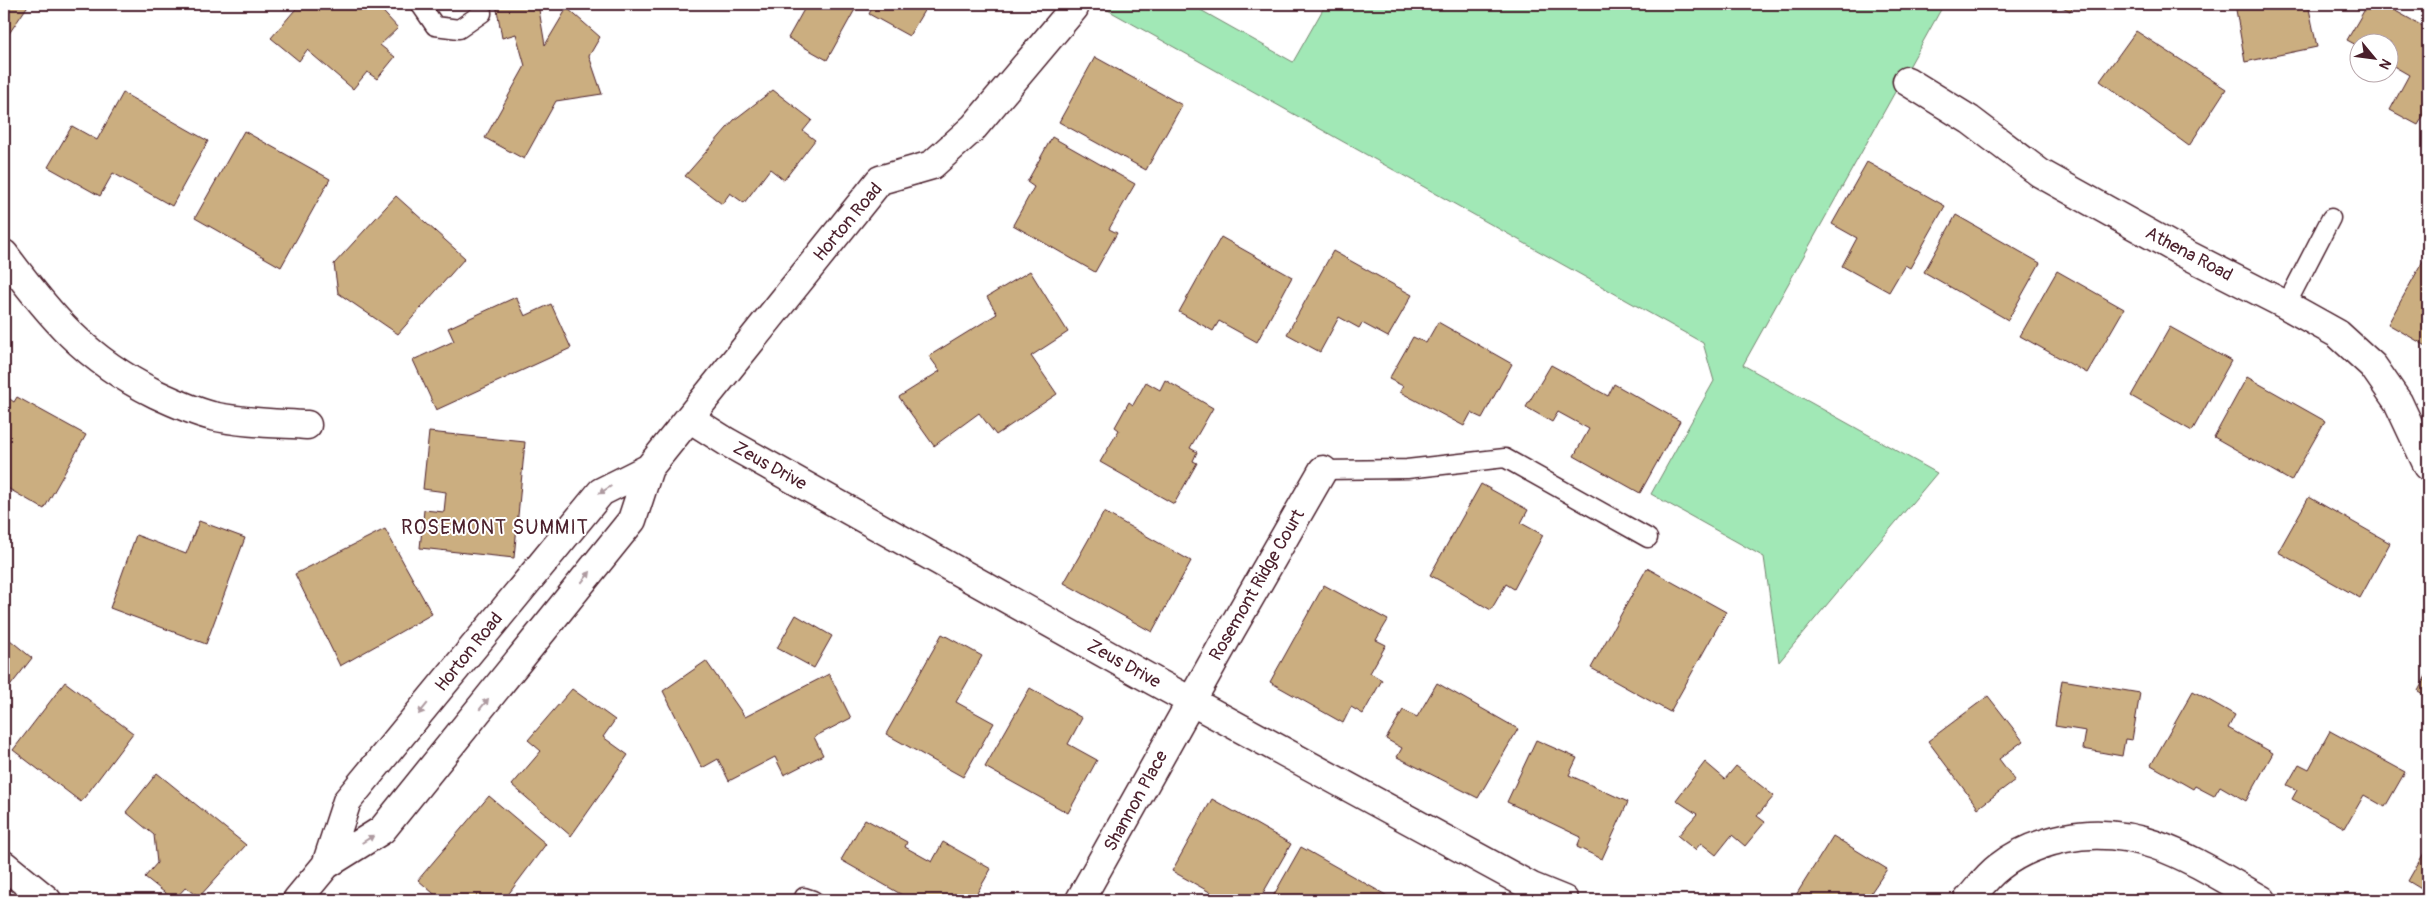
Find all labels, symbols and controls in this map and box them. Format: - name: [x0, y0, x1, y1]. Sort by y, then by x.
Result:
- north arrow: [2350, 32, 2400, 82]
- text: N: [2375, 56, 2395, 72]
- street label: Horton Road: [808, 178, 888, 266]
- street label: Athena Road: [2141, 221, 2237, 287]
- street label: Zeus Drive: [729, 436, 811, 496]
- one-way arrow: [599, 486, 612, 495]
- street label: Rosemont Ridge Court: [1204, 505, 1310, 665]
- district label: ROSEMONT SUMMIT: [401, 515, 589, 540]
- one-way arrow: [581, 571, 592, 584]
- street label: Horton Road: [430, 608, 508, 696]
- street label: Zeus Drive: [1083, 634, 1165, 694]
- one-way arrow: [479, 697, 490, 710]
- one-way arrow: [417, 702, 429, 714]
- street label: Shannon Place: [1099, 746, 1173, 855]
- one-way arrow: [361, 835, 374, 844]

